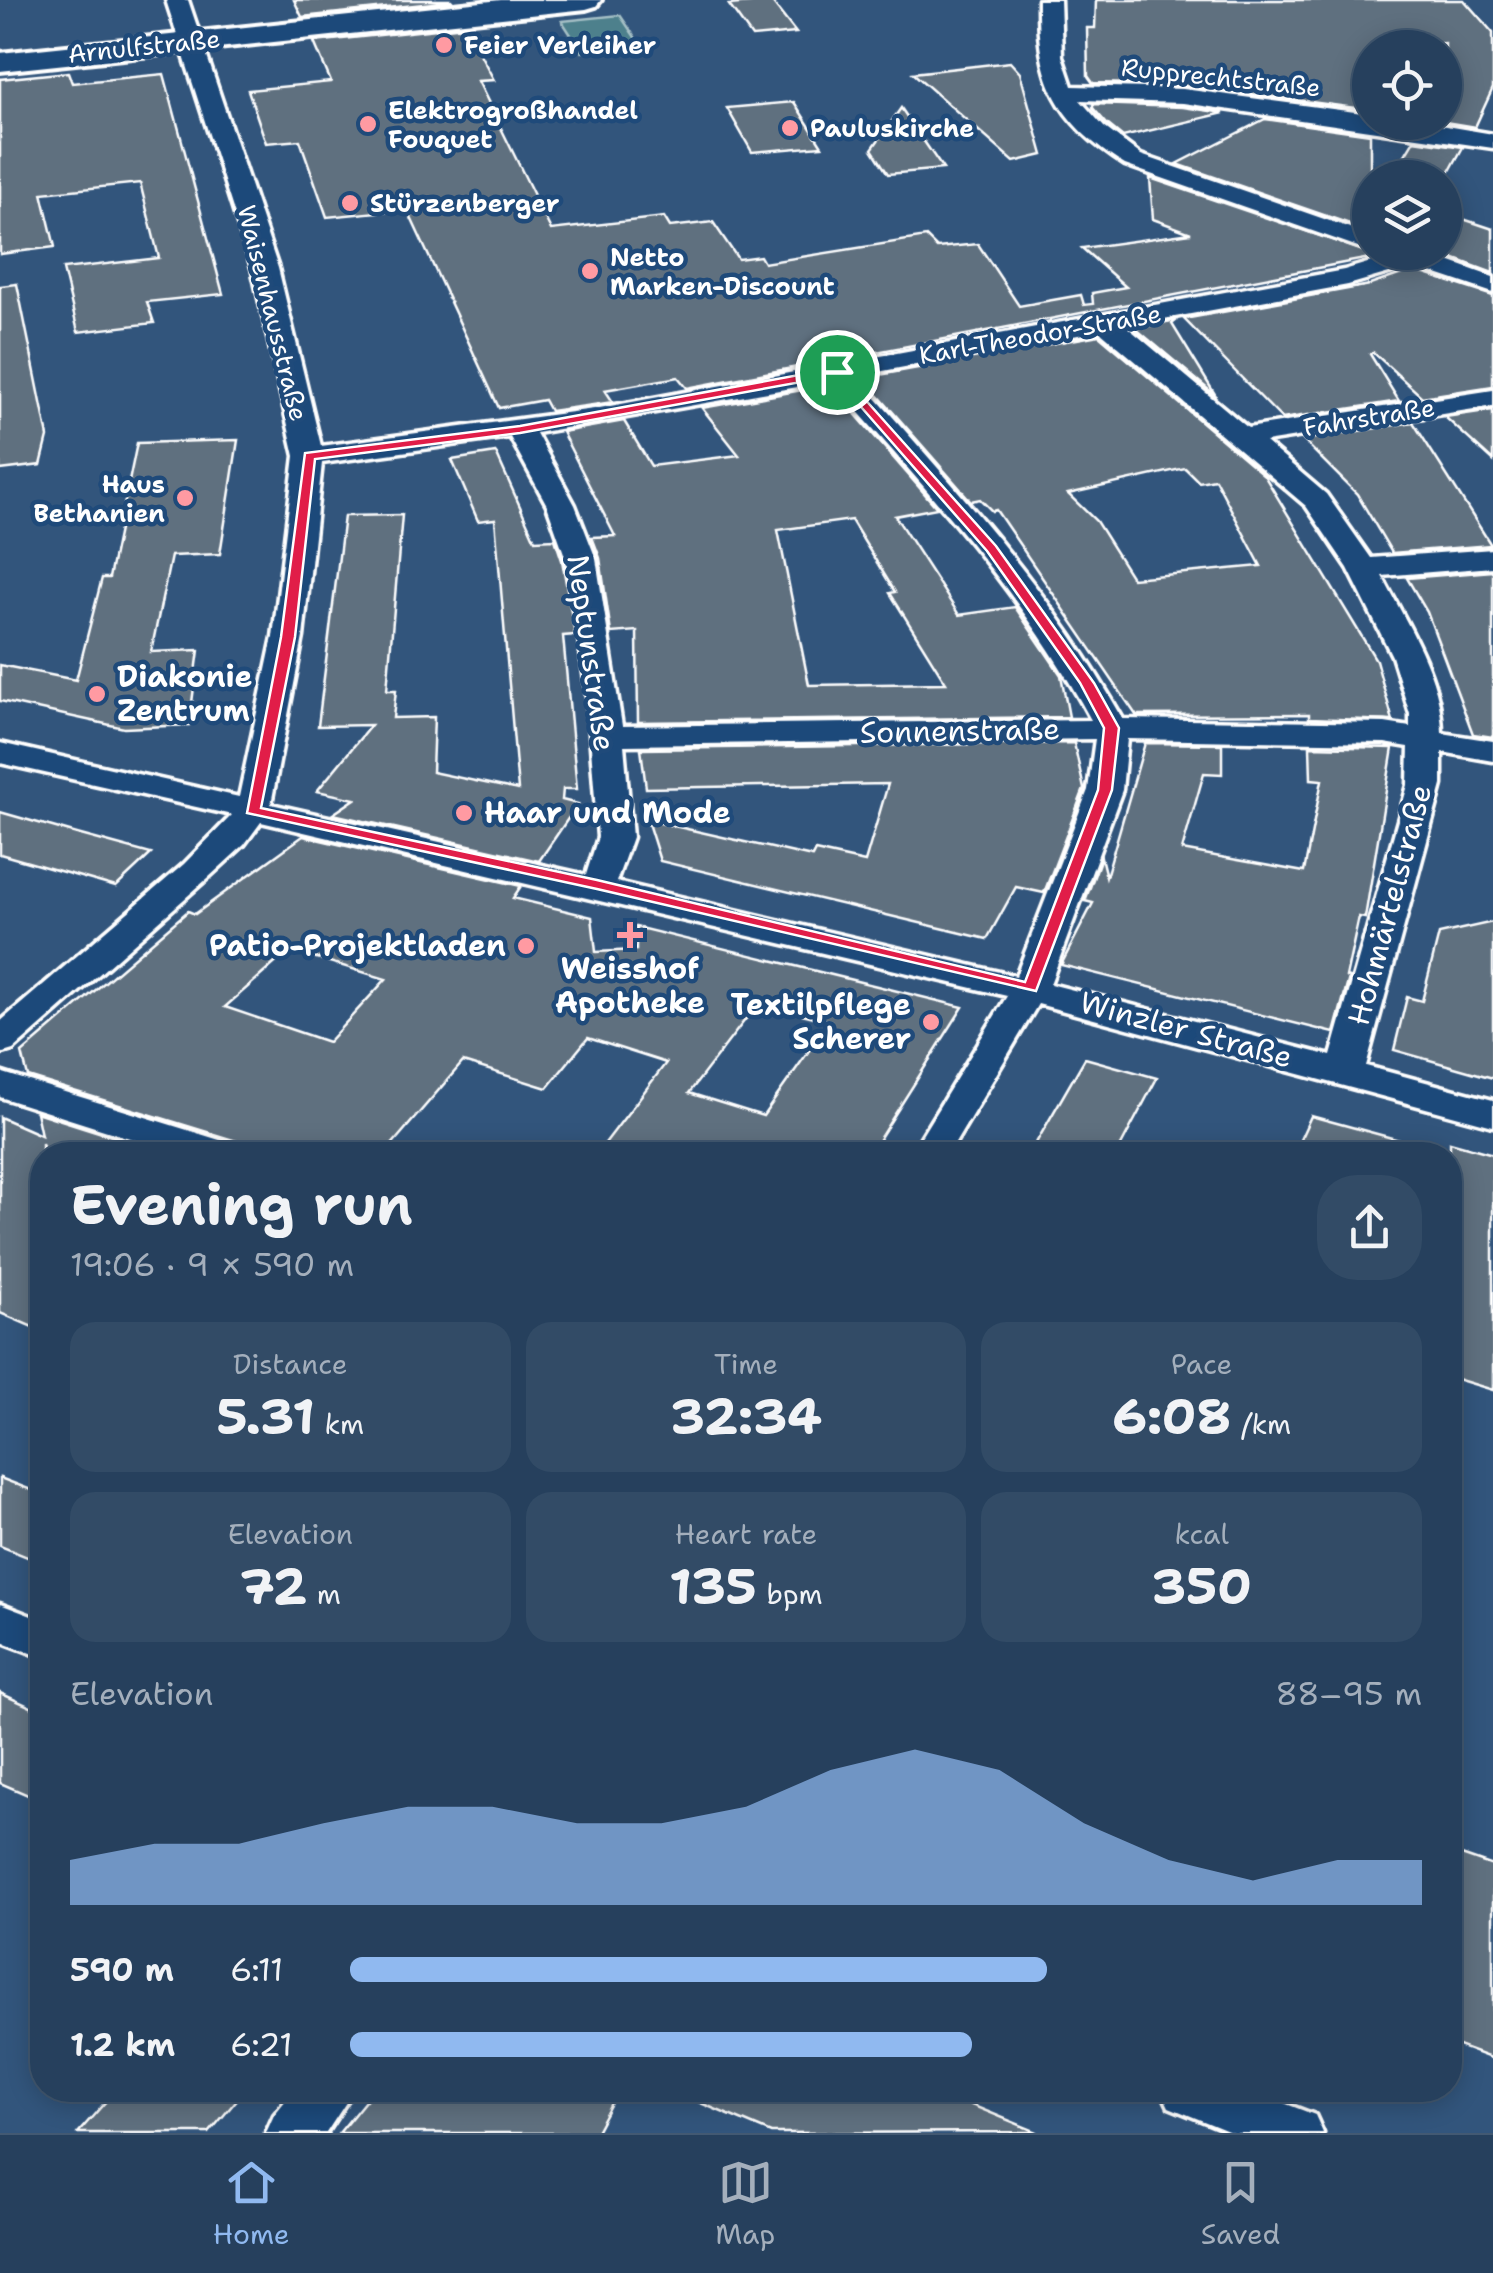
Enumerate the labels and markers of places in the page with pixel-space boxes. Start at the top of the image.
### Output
place label: Feier Verleiher [464,28,656,62]
marker: Feier Verleiher [433,34,455,56]
place label: Elektrogroßhandel Fouquet [388,93,638,156]
place label: Pauluskirche [810,111,974,145]
marker: Elektrogroßhandel Fouquet [357,113,379,135]
marker: Pauluskirche [779,117,801,139]
place label: Stürzenberger [370,186,559,220]
marker: Stürzenberger [339,192,361,214]
place label: Netto Marken-Discount [610,240,835,303]
marker: Netto Marken-Discount [579,260,601,282]
pin [795,330,880,415]
place label: Haus Bethanien [33,467,165,530]
marker: Haus Bethanien [174,487,196,509]
place label: Diakonie Zentrum [117,656,253,731]
marker: Diakonie Zentrum [86,683,108,705]
place label: Haar und Mode [484,792,731,833]
marker: Haar und Mode [453,802,475,824]
marker: Weisshof Apotheke [619,924,641,946]
place label: Patio-Projektladen [209,925,506,966]
marker: Patio-Projektladen [515,935,537,957]
place label: Weisshof Apotheke [555,948,705,1023]
place label: Textilpflege Scherer [731,984,911,1059]
marker: Textilpflege Scherer [920,1011,942,1033]

